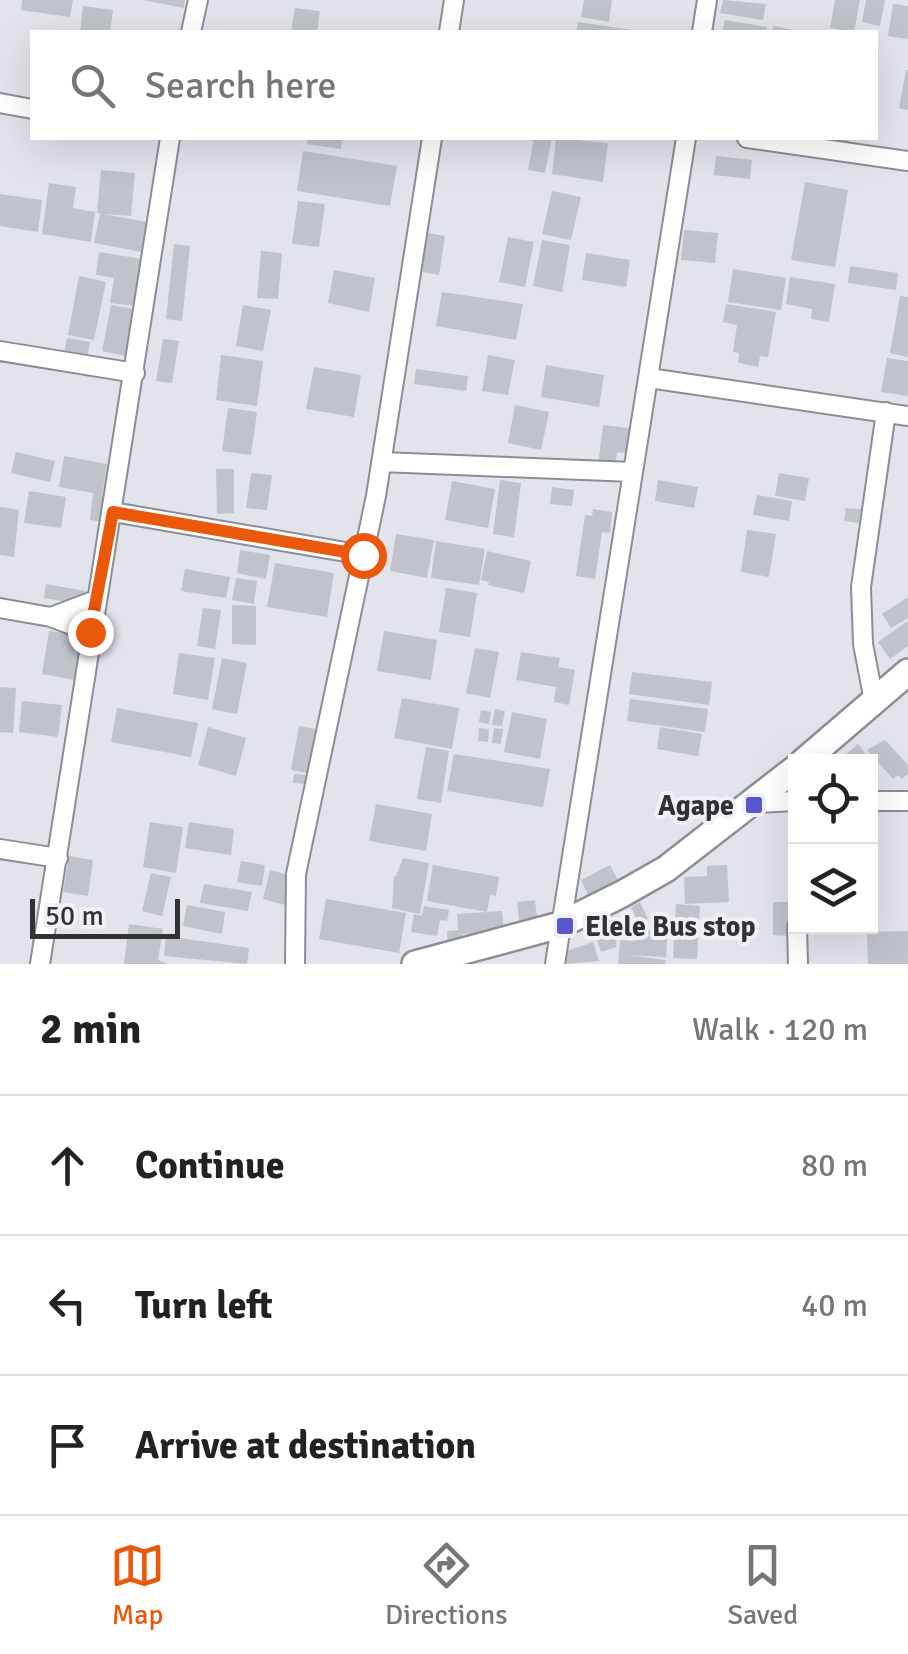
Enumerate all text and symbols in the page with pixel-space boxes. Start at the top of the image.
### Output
search box [30,30,878,140]
icon: search [65,58,120,113]
text: Search here [145,62,337,109]
route start [341,533,387,579]
route end [68,610,114,656]
map controls [788,754,878,934]
button: locate [788,754,878,844]
place label: Agape [658,789,734,823]
marker: Agape [743,794,765,816]
button: layers [788,844,878,934]
scale bar [30,894,180,938]
text: 50 m [45,899,104,933]
place label: Elele Bus stop [585,910,755,944]
marker: Elele Bus stop [554,915,576,937]
text: 2 min [40,1004,141,1055]
text: Walk · 120 m [692,1010,868,1049]
icon: ahead [40,1138,95,1193]
text: Continue [135,1142,285,1189]
text: 80 m [801,1146,868,1185]
icon: left [40,1278,95,1333]
text: Turn left [135,1282,273,1329]
text: 40 m [801,1286,868,1325]
icon: arrive [40,1418,95,1473]
text: Arrive at destination [135,1422,476,1469]
tab: Map [110,1538,165,1632]
tab: Directions [385,1538,507,1632]
tab: Saved [727,1538,798,1632]

